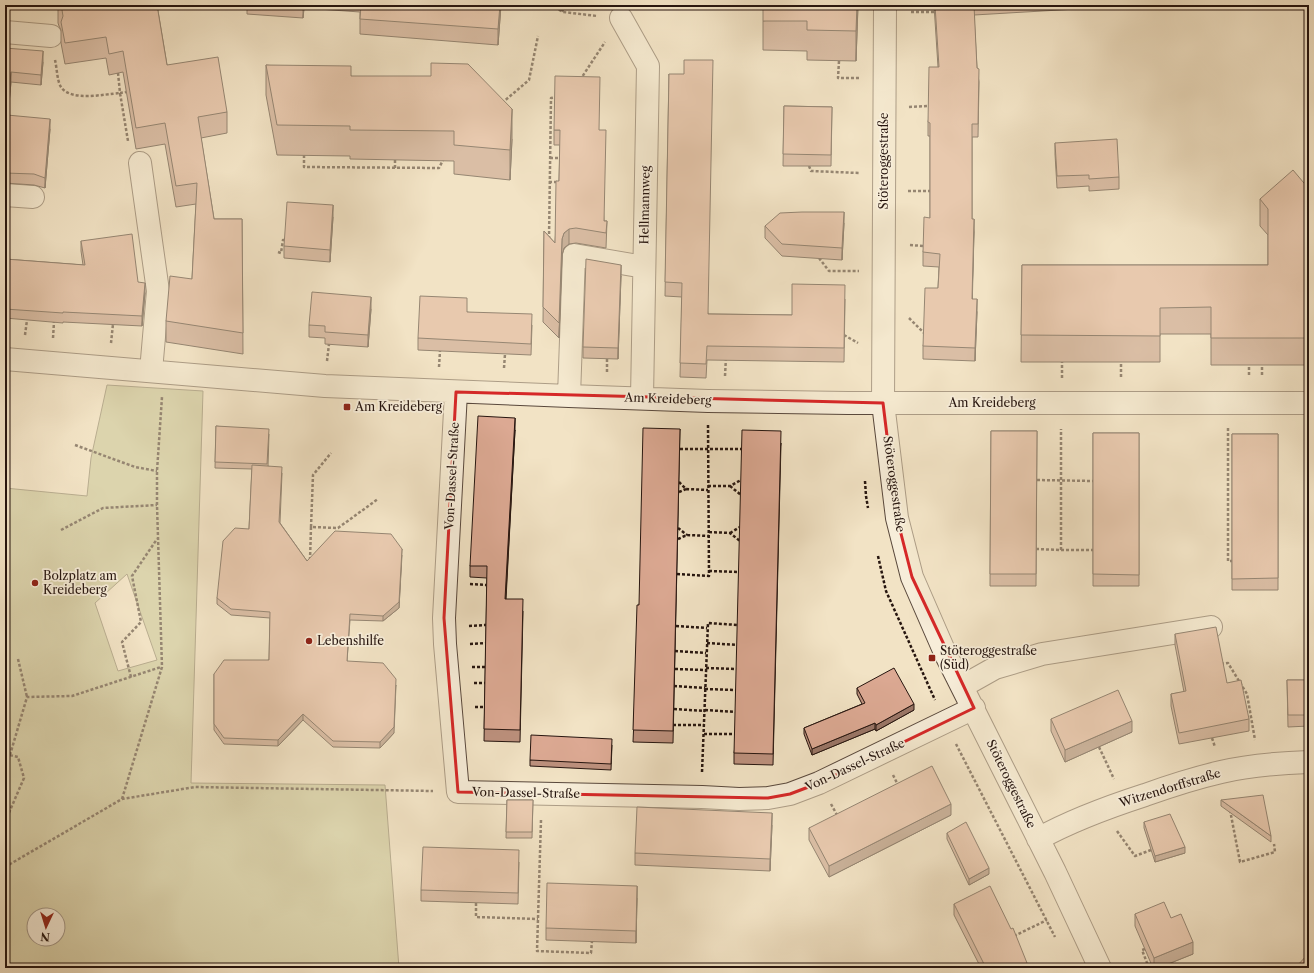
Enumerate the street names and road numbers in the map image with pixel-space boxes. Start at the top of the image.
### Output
street label: Stöteroggestraße [876,112,891,210]
street label: Hellmannweg [636,165,653,244]
street label: Am Kreideberg [623,389,713,408]
street label: Am Kreideberg [947,395,1036,410]
street label: Von-Dassel-Straße [441,421,462,531]
street label: Stöteroggestraße [880,435,909,533]
street label: Von-Dassel-Straße [802,735,907,795]
street label: Stöteroggestraße [983,737,1040,831]
street label: Witzendorffstraße [1116,765,1223,810]
street label: Von-Dassel-Straße [471,784,580,801]

